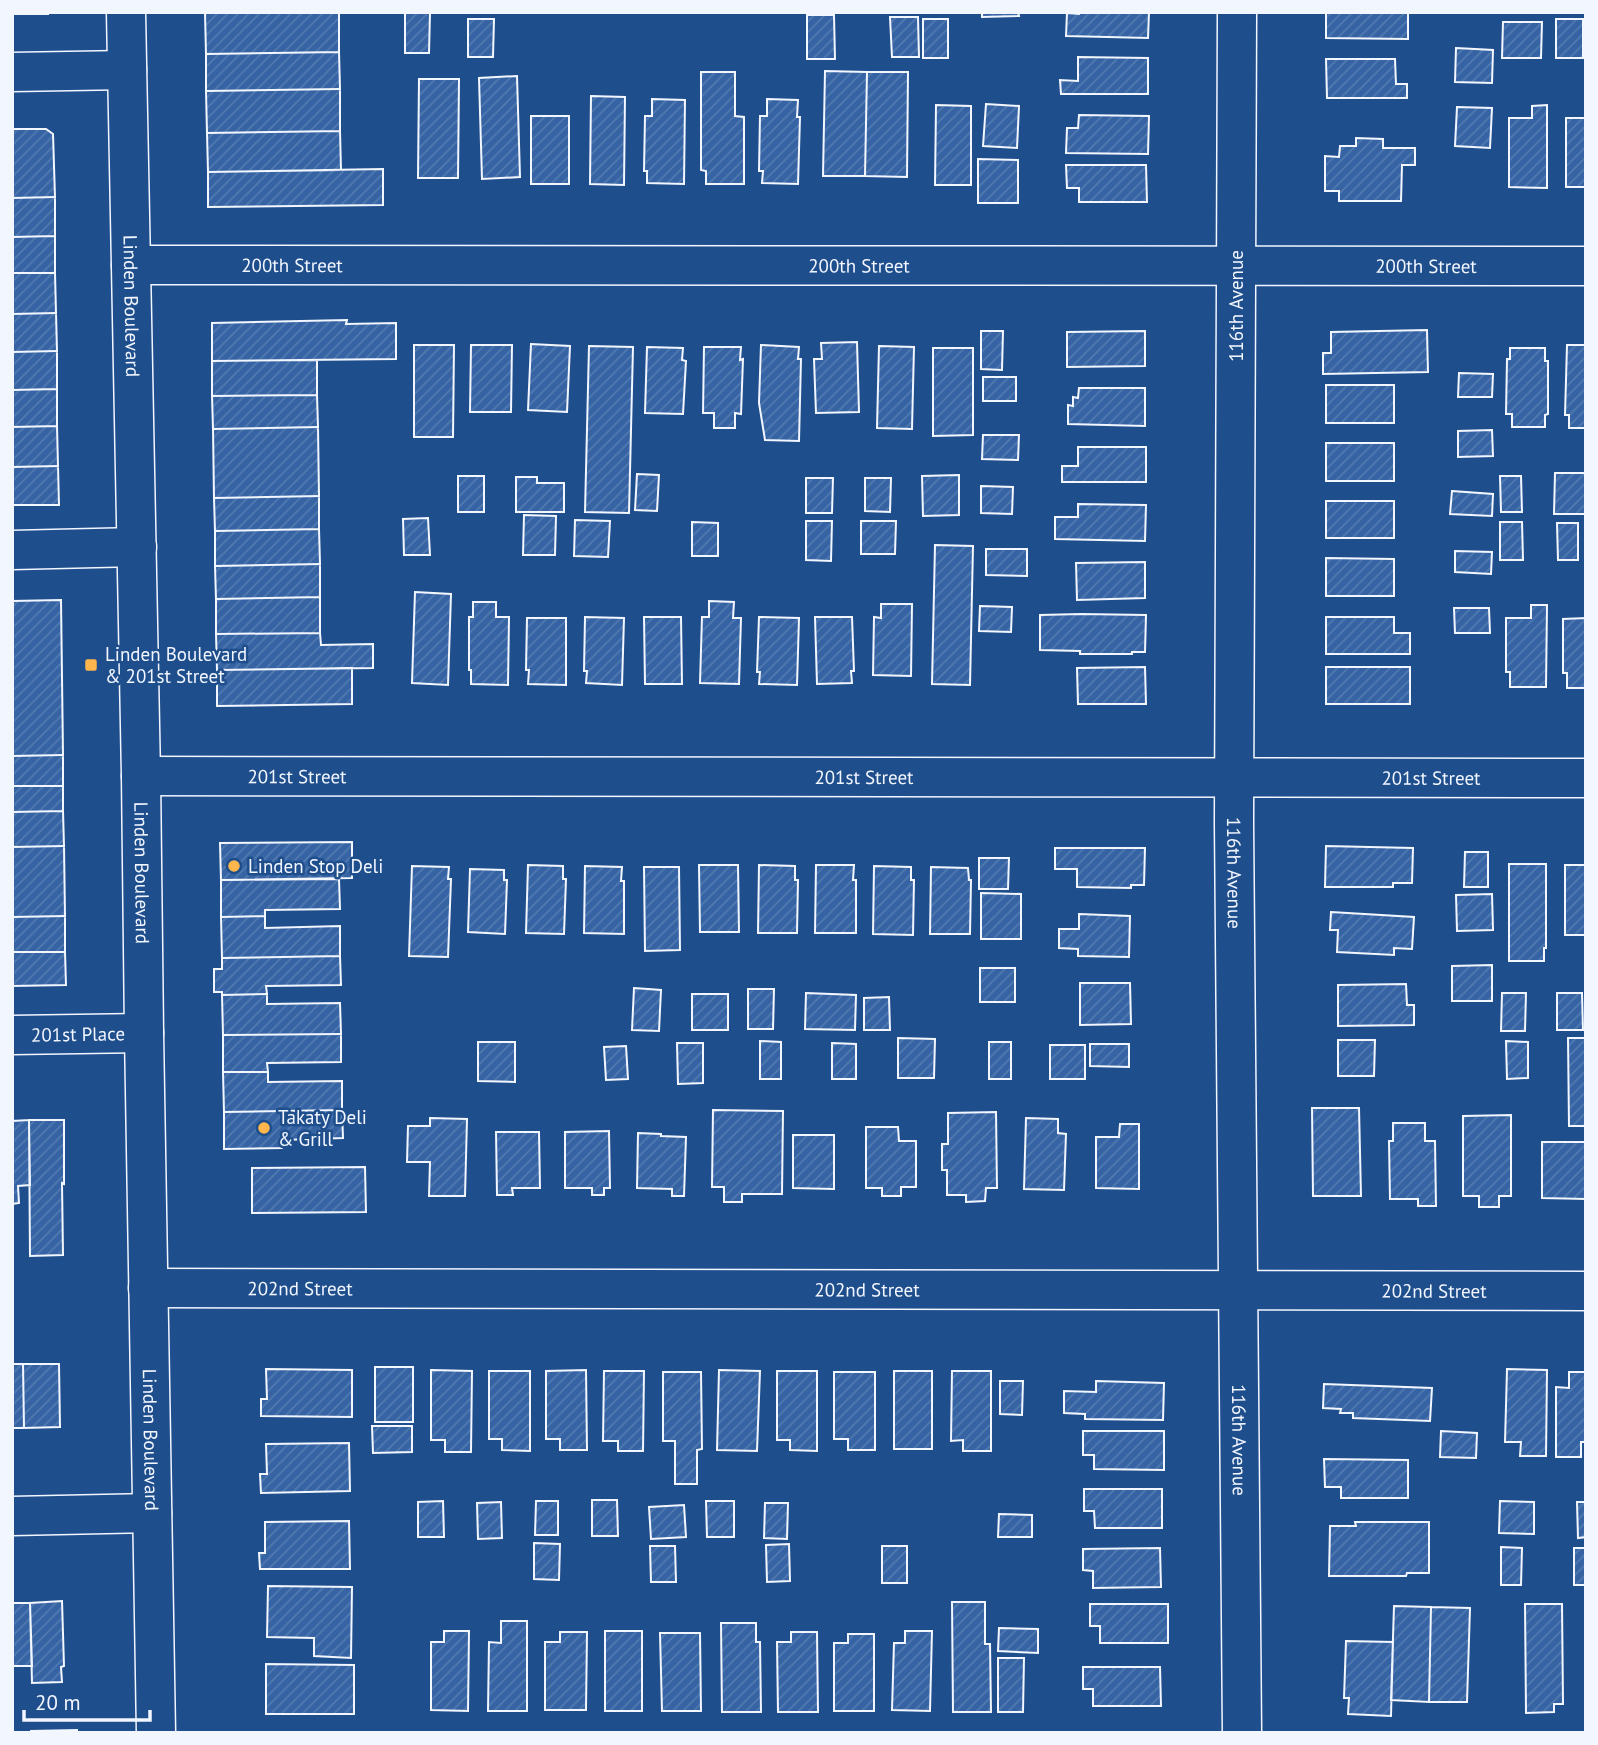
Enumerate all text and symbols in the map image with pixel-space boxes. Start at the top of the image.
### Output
street label: Linden Boulevard [118,235,145,377]
street label: 116th Avenue [1224,250,1248,362]
street label: 200th Street [241,253,343,277]
street label: 200th Street [808,253,910,278]
street label: 200th Street [1375,254,1477,278]
place label: Linden Boulevard & 201st Street [105,642,247,688]
marker: Linden Boulevard & 201st Street [83,657,99,673]
street label: 201st Street [247,764,347,788]
street label: 201st Street [814,765,914,789]
street label: 201st Street [1381,766,1481,790]
street label: Linden Boulevard [129,802,155,944]
street label: 116th Avenue [1222,817,1247,929]
place label: Linden Stop Deli [248,854,383,878]
marker: Linden Stop Deli [226,858,242,874]
street label: 201st Place [31,1021,125,1047]
place label: Takaty Deli & Grill [278,1105,367,1151]
marker: Takaty Deli & Grill [256,1120,272,1136]
street label: 202nd Street [247,1276,353,1300]
street label: 202nd Street [814,1277,920,1302]
street label: 202nd Street [1381,1279,1487,1303]
street label: Linden Boulevard [138,1368,164,1511]
street label: 116th Avenue [1227,1384,1252,1496]
scale bar [24,1678,150,1722]
text: 20 m [35,1689,81,1716]

